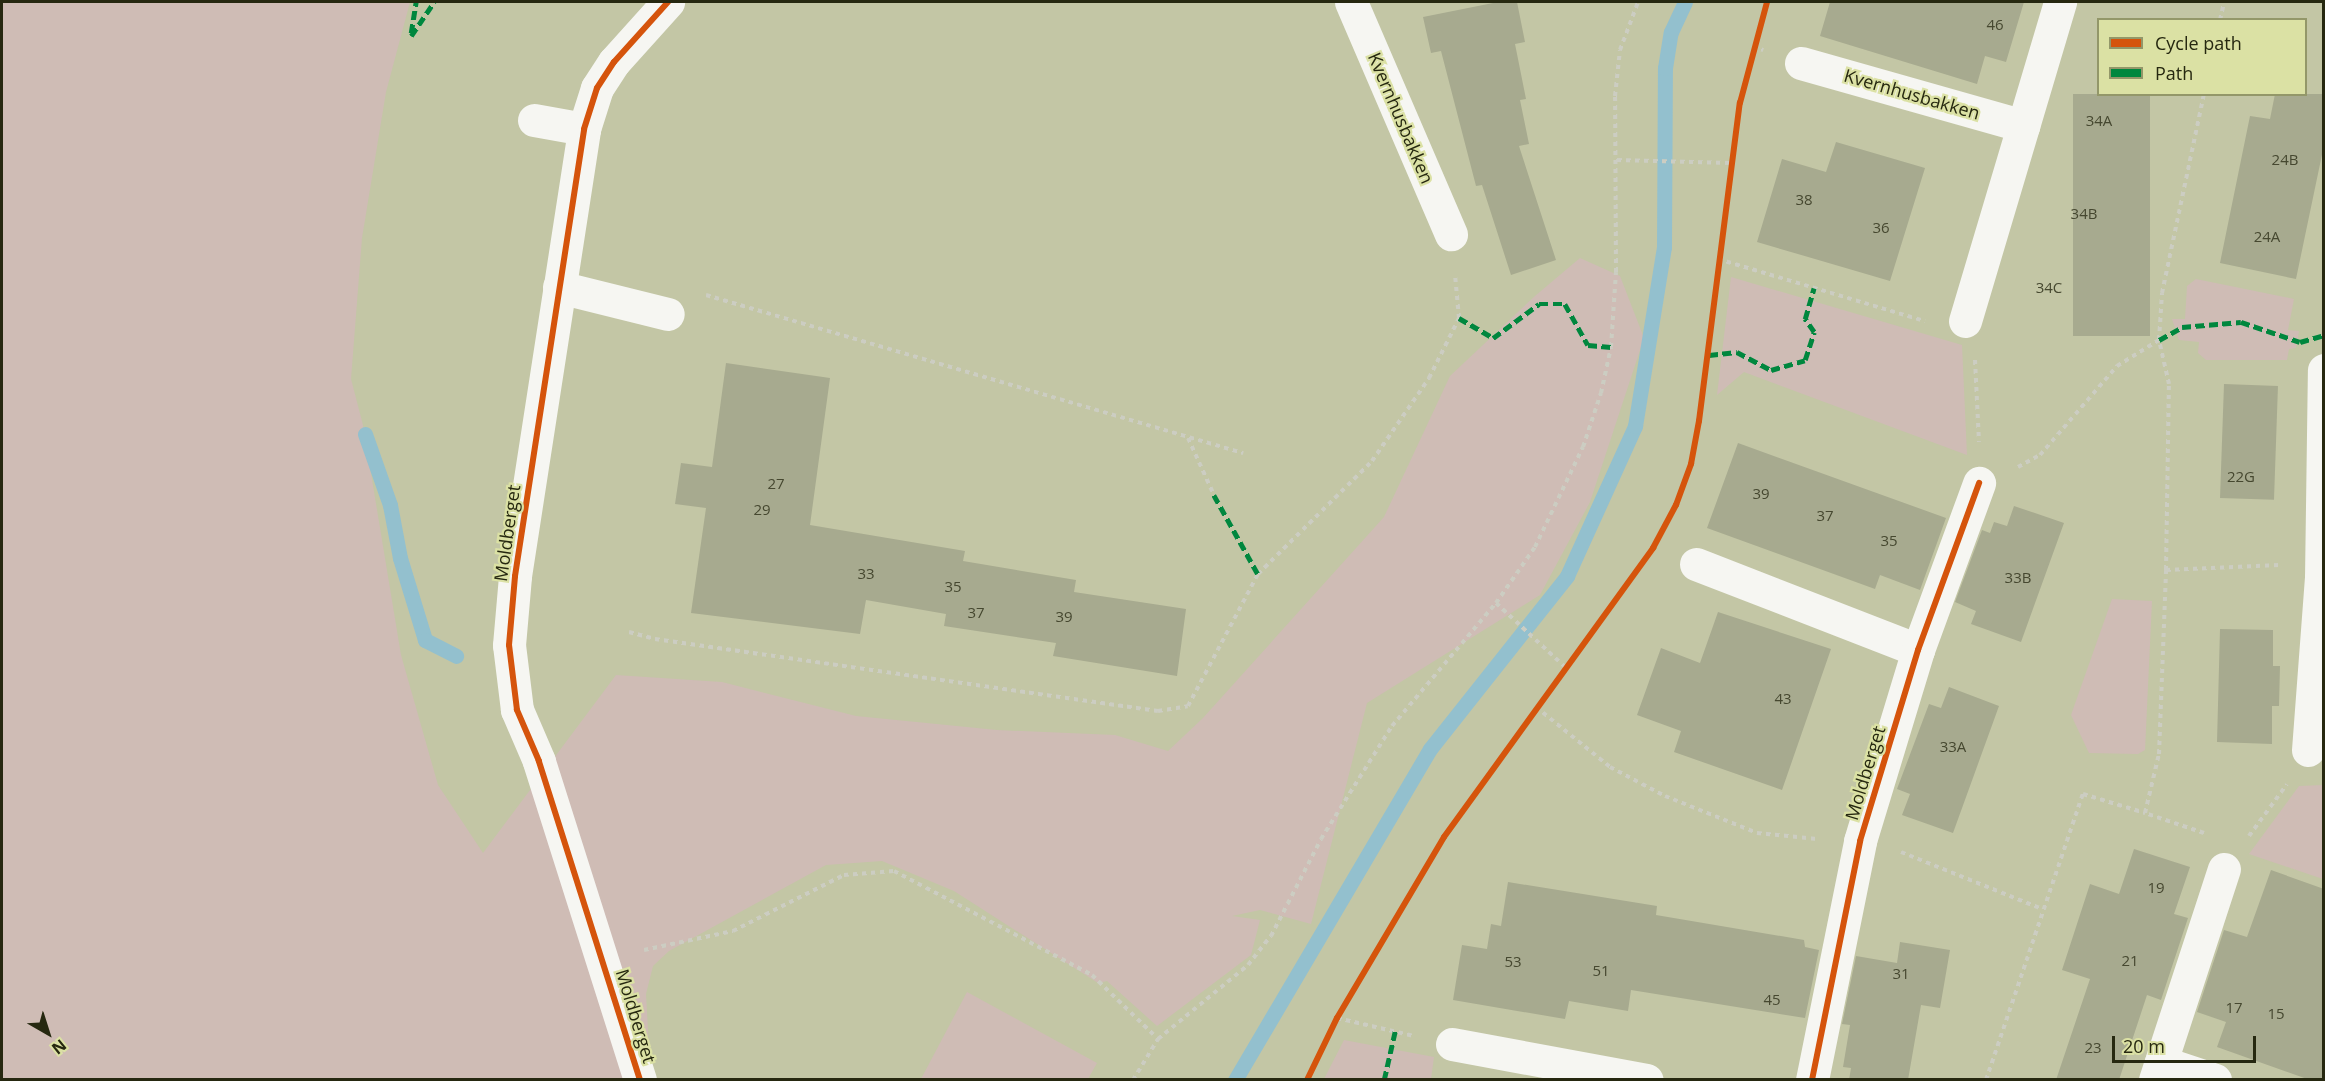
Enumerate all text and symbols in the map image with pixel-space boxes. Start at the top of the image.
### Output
house number: 46 [1986,16,2004,34]
legend [2097,18,2307,96]
text: Cycle path [2155,31,2242,55]
street label: Kvernhusbakken [1364,49,1438,187]
text: Path [2155,61,2193,85]
street label: Kvernhusbakken [1842,64,1982,124]
house number: 34A [2086,112,2112,130]
house number: 24B [2272,151,2298,169]
house number: 38 [1795,191,1813,209]
house number: 34B [2071,205,2097,223]
house number: 36 [1872,219,1890,237]
house number: 24A [2254,228,2280,246]
house number: 34C [2036,279,2062,297]
house number: 22G [2227,468,2255,486]
house number: 27 [767,475,785,493]
street label: Moldberget [490,483,524,583]
house number: 39 [1752,485,1770,503]
house number: 29 [753,501,771,519]
house number: 37 [1816,507,1834,525]
house number: 35 [1880,532,1898,550]
house number: 33 [857,565,875,583]
house number: 33B [2005,569,2031,587]
house number: 35 [944,578,962,596]
house number: 37 [967,604,985,622]
house number: 39 [1055,608,1073,626]
house number: 43 [1774,690,1792,708]
street label: Moldberget [1840,723,1890,823]
house number: 33A [1940,738,1966,756]
house number: 19 [2147,879,2165,897]
house number: 21 [2121,952,2139,970]
house number: 53 [1504,953,1522,971]
house number: 51 [1592,962,1610,980]
house number: 31 [1892,965,1910,983]
street label: Moldberget [611,966,661,1066]
house number: 45 [1763,991,1781,1009]
house number: 17 [2225,999,2243,1017]
north arrow [18,1003,78,1063]
house number: 15 [2267,1005,2285,1023]
scale bar [2115,1024,2259,1062]
text: N [47,1034,71,1060]
text: 20 m [2123,1034,2165,1058]
house number: 23 [2084,1039,2102,1057]

